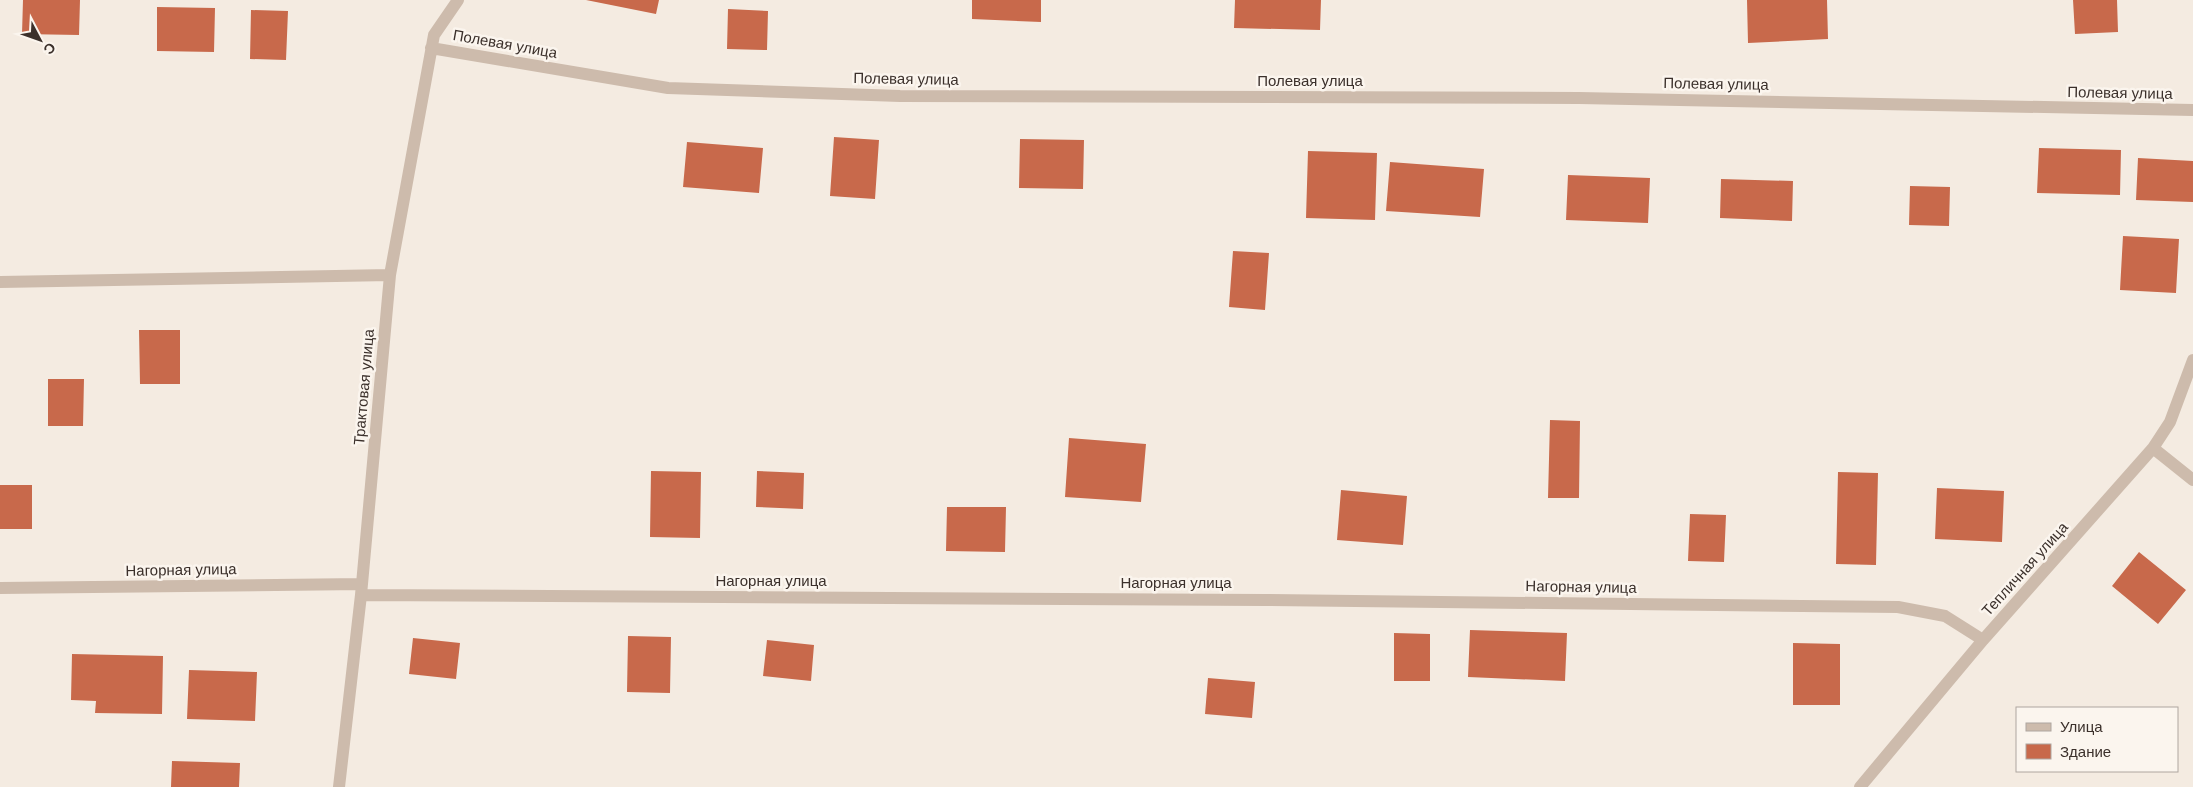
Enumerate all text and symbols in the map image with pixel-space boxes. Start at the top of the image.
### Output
north arrow [15,15,65,65]
street label: Полевая улица [452,26,559,61]
text: С [40,39,59,58]
street label: Полевая улица [853,69,960,88]
street label: Полевая улица [1257,72,1363,89]
street label: Полевая улица [1663,74,1770,93]
street label: Полевая улица [2067,83,2174,102]
street label: Трактовая улица [350,328,377,446]
street label: Тепличная улица [1978,518,2071,619]
street label: Нагорная улица [125,560,237,579]
street label: Нагорная улица [715,572,827,589]
street label: Нагорная улица [1120,574,1232,591]
street label: Нагорная улица [1525,577,1637,596]
legend [2016,707,2178,772]
text: Улица [2060,718,2103,735]
text: Здание [2060,743,2111,760]

